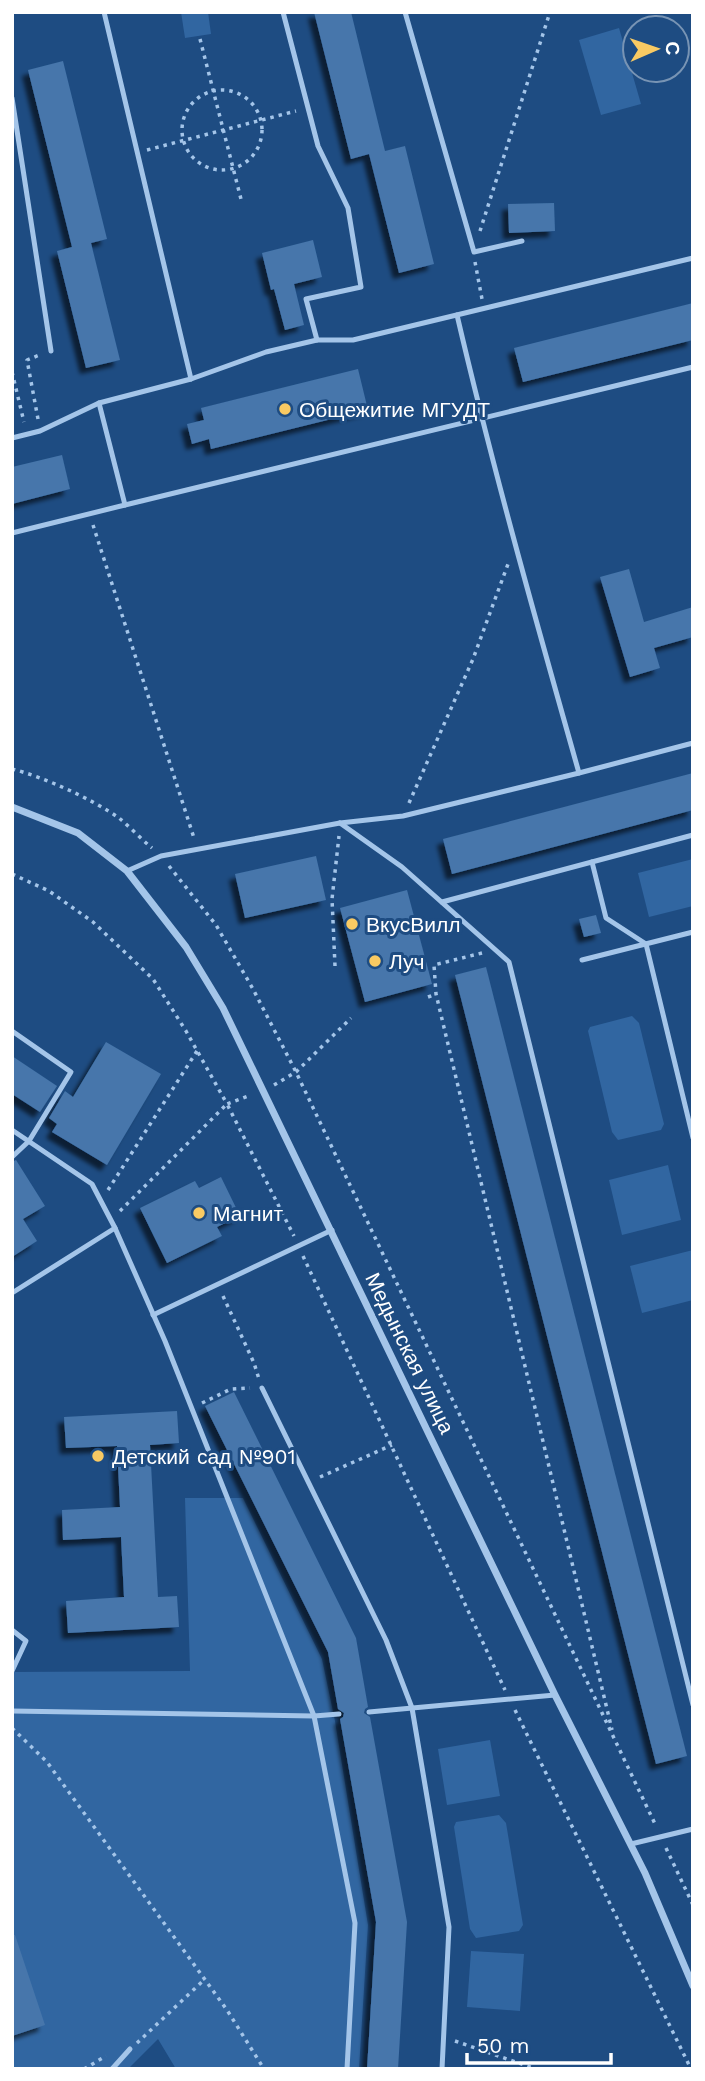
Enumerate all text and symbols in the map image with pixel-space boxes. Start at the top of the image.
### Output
north arrow [621,14,691,84]
text: С [661,41,684,56]
place label: Общежитие МГУДТ [299,397,490,422]
marker: Общежитие МГУДТ [277,401,293,417]
place label: ВкусВилл [366,912,460,937]
marker: ВкусВилл [344,916,360,932]
place label: Луч [389,949,424,974]
marker: Луч [367,953,383,969]
place label: Магнит [213,1201,283,1226]
marker: Магнит [191,1205,207,1221]
street label: Медынская улица [360,1268,460,1438]
place label: Детский сад №901 [112,1444,296,1469]
marker: Детский сад №901 [90,1448,106,1464]
scale bar [467,2022,610,2066]
text: 50 m [477,2033,529,2058]

